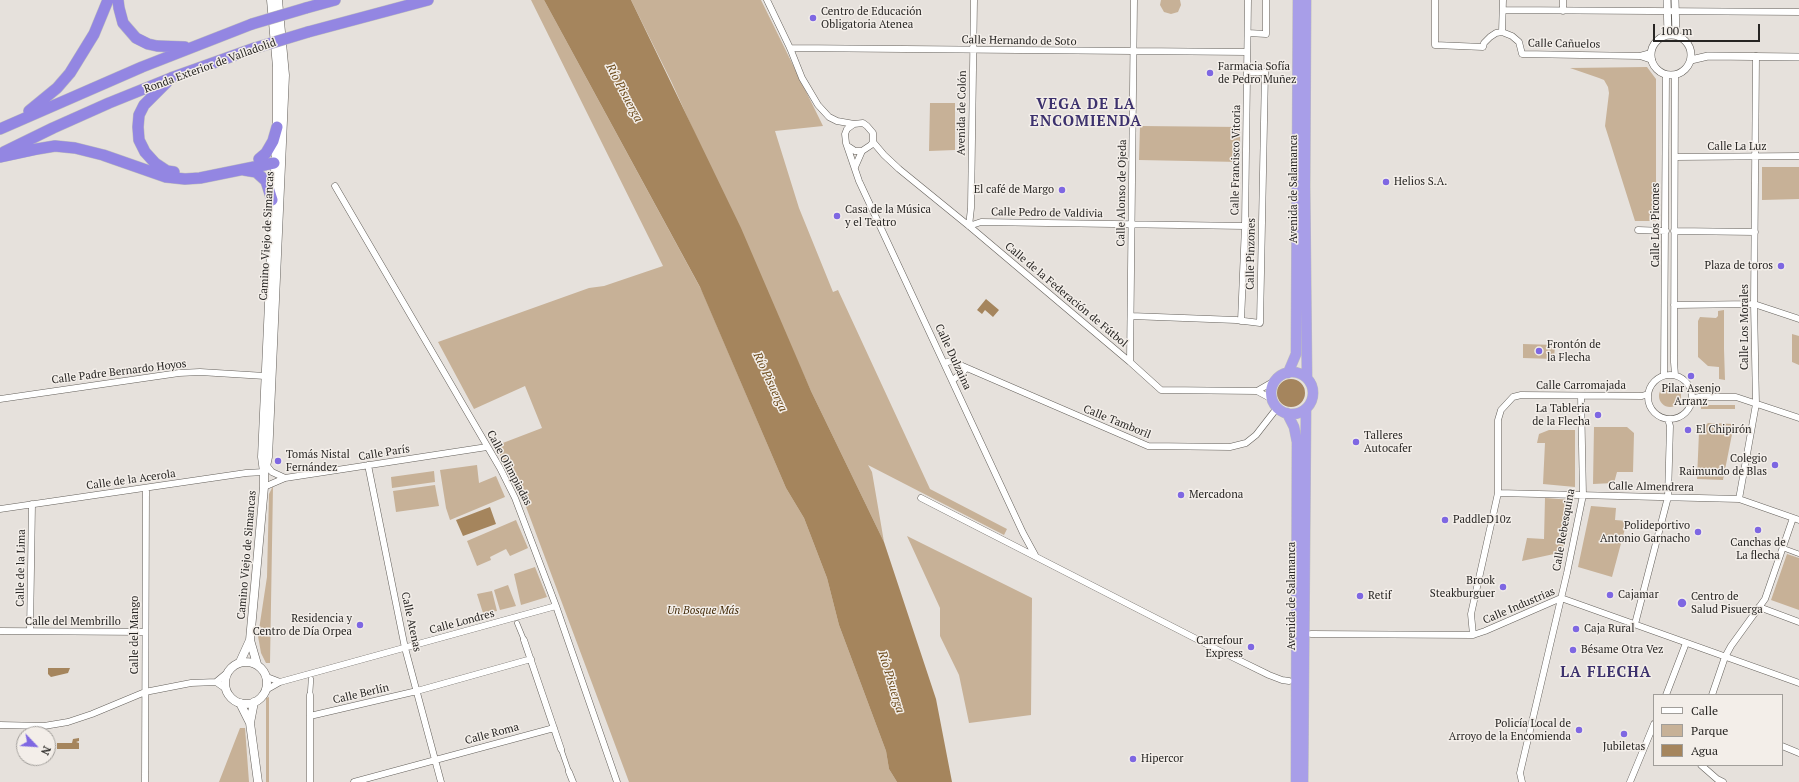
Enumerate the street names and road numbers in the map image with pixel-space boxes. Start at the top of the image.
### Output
street label: Calle Hernando de Soto [961,33,1077,49]
street label: Ronda Exterior de Valladolid [142,36,278,96]
street label: Calle Cañuelos [1528,37,1600,51]
street label: Avenida de Colón [955,70,969,156]
street label: Calle Francisco Vitoria [1228,105,1244,215]
street label: Avenida de Salamanca [1287,135,1301,243]
street label: Calle Alonso de Ojeda [1114,139,1130,247]
street label: Calle La Luz [1707,140,1767,154]
street label: Camino Viejo de Simancas [257,171,277,301]
street label: Calle Los Picones [1649,183,1663,267]
street label: Calle Pedro de Valdivia [991,205,1103,221]
street label: Calle Pinzones [1244,218,1258,290]
street label: Calle de la Federación de Fútbol [1002,240,1130,350]
street label: Calle Los Morales [1738,284,1752,370]
street label: Calle Dulzaina [932,322,974,392]
street label: Calle Padre Bernardo Hoyos [51,357,187,387]
street label: Calle Carromajada [1536,379,1626,393]
street label: Calle Tamboril [1081,402,1153,442]
street label: Calle Olimpiadas [484,428,534,508]
street label: Calle París [357,442,411,464]
street label: Calle de la Acerola [85,467,177,493]
street label: Calle Almendrera [1608,480,1694,494]
street label: Calle Rebesquina [1550,488,1578,572]
street label: Camino Viejo de Simancas [235,490,259,620]
street label: Calle de la Lima [14,529,28,607]
street label: Avenida de Salamanca [1285,542,1299,650]
street label: Calle Industrias [1481,585,1557,627]
street label: Calle Atenas [398,591,424,653]
street label: Calle del Mango [128,596,142,674]
street label: Calle Londres [428,607,496,637]
street label: Calle del Membrillo [25,615,121,629]
street label: Calle Berlín [332,681,390,707]
street label: Calle Roma [464,720,520,748]

